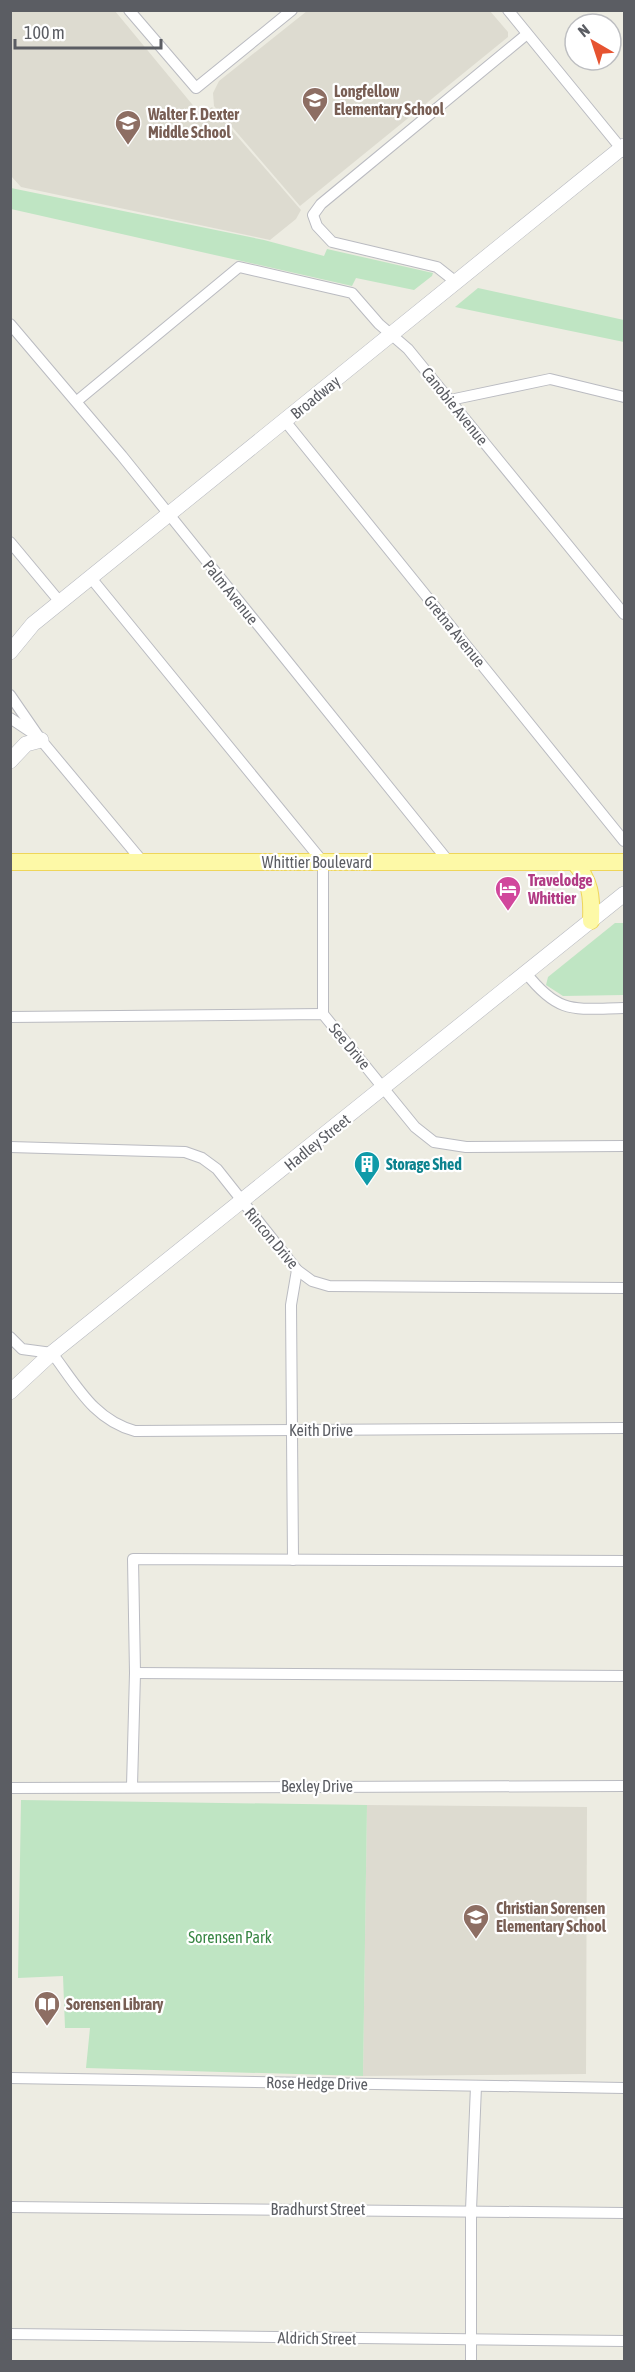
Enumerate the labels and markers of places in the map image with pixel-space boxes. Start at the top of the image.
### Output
place label: Longfellow Elementary School [334,82,445,118]
school or university icon: Longfellow Elementary School [300,85,330,123]
place label: Walter F. Dexter Middle School [147,105,239,141]
school or university icon: Walter F. Dexter Middle School [113,108,143,146]
place label: Travelodge Whittier [527,871,593,907]
hotel icon: Travelodge Whittier [493,874,523,912]
building icon: Storage Shed [352,1149,382,1187]
place label: Storage Shed [386,1155,462,1173]
place label: Christian Sorensen Elementary School [496,1899,607,1935]
school or university icon: Christian Sorensen Elementary School [461,1902,491,1940]
library icon: Sorensen Library [32,1989,62,2027]
place label: Sorensen Library [66,1995,164,2013]

